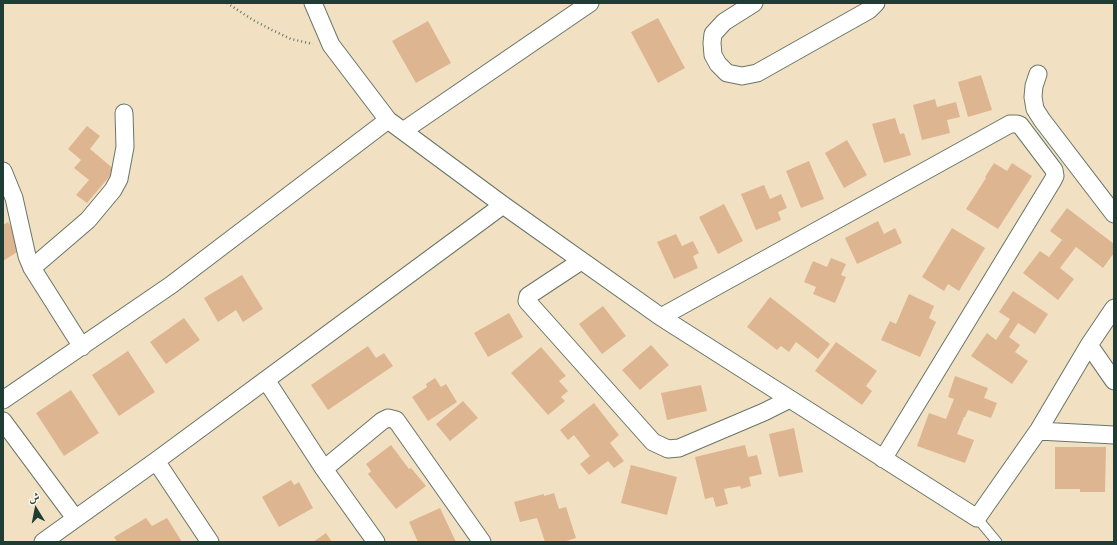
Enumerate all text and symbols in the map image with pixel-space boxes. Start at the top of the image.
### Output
text: ش [27,488,41,506]
north arrow [16,489,56,529]

